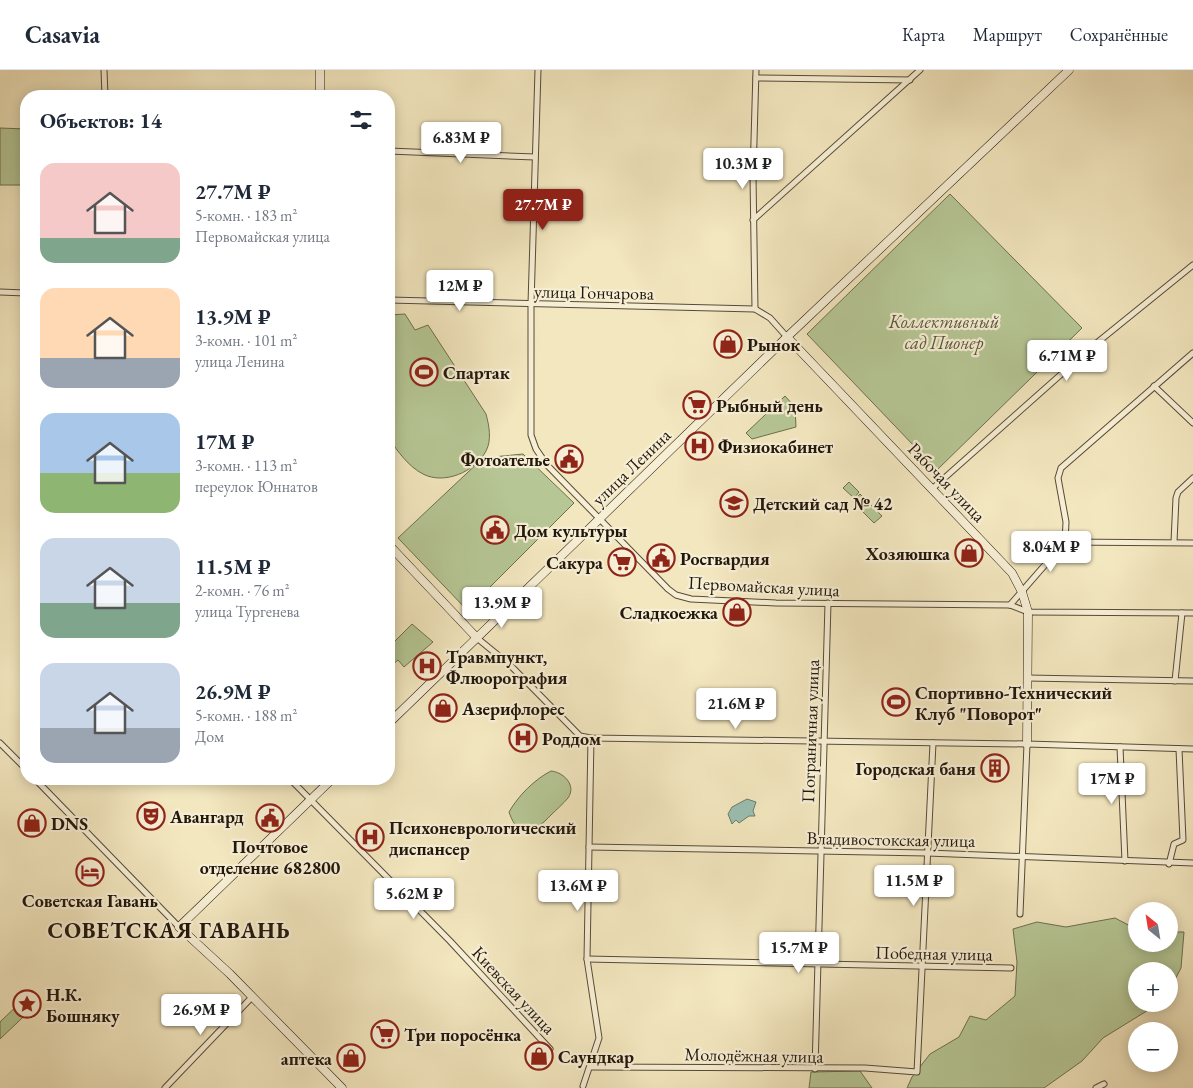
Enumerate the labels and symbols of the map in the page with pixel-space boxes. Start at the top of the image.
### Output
pin: 6.83M ₽ [415,122,507,164]
pin: 10.3M ₽ [697,148,789,190]
pin: 27.7M ₽ [497,189,589,231]
pin: 12M ₽ [425,270,495,312]
street label: улица Гончарова [534,279,655,305]
park label: Коллективный сад Пионер [888,310,999,355]
shop icon: Рынок [713,329,743,359]
place label: Рынок [747,333,800,356]
pin: 6.71M ₽ [1021,340,1113,382]
sports icon: Спартак [409,357,439,387]
place label: Спартак [443,361,510,384]
supermarket icon: Рыбный день [682,390,712,420]
place label: Рыбный день [716,394,823,417]
street label: улица Ленина [587,423,676,510]
hospital icon: Физиокабинет [684,431,714,461]
place label: Физиокабинет [718,435,833,458]
street label: Рабочая улица [903,437,991,527]
public building icon: Фотоателье [554,444,584,474]
place label: Фотоателье [461,448,550,471]
school or university icon: Детский сад № 42 [719,488,749,518]
place label: Детский сад № 42 [753,492,893,515]
public building icon: Дом культуры [480,515,510,545]
place label: Дом культуры [514,519,628,542]
pin: 8.04M ₽ [1005,530,1097,573]
shop icon: Хозяюшка [954,538,984,568]
place label: Хозяюшка [865,542,950,565]
public building icon: Росгвардия [646,543,676,573]
supermarket icon: Сакура [607,547,637,577]
place label: Росгвардия [680,547,770,570]
place label: Сакура [546,551,603,574]
street label: Первомайская улица [688,571,841,601]
pin: 13.9M ₽ [456,586,548,629]
shop icon: Сладкоежка [722,597,752,627]
place label: Сладкоежка [620,601,718,624]
place label: Травмпункт, Флюорография [446,645,568,689]
hospital icon: Травмпункт, Флюорография [412,651,442,681]
street label: Пограничная улица [796,658,824,803]
place label: Спортивно-Технический Клуб "Поворот" [915,681,1113,725]
sports icon: Спортивно-Технический Клуб "Поворот" [881,687,911,717]
pin: 21.6M ₽ [690,688,782,730]
shop icon: Азерифлорес [428,693,458,723]
place label: Азерифлорес [461,697,565,720]
hospital icon: Роддом [508,723,538,753]
place label: Роддом [542,727,601,750]
building icon: Городская баня [980,753,1010,783]
place label: Городская баня [855,757,976,780]
pin: 17M ₽ [1077,762,1147,805]
theatre icon: Авангард [136,801,166,831]
public building icon: Почтовое отделение 682800 [255,803,285,833]
place label: Авангард [169,805,244,828]
shop icon: DNS [17,808,47,838]
place label: DNS [51,812,88,835]
place label: Психоневрологический диспансер [389,816,577,860]
hospital icon: Психоневрологический диспансер [355,822,385,852]
street label: Владивостокская улица [806,826,976,852]
place label: Почтовое отделение 682800 [200,835,341,879]
hotel icon: Советская Гавань [75,857,105,887]
pin: 11.5M ₽ [868,864,960,907]
pin: 13.6M ₽ [532,870,624,912]
pin: 5.62M ₽ [368,878,460,920]
place label: Советская Гавань [22,889,158,912]
north arrow [1128,902,1178,952]
district label: СОВЕТСКАЯ ГАВАНЬ [48,916,290,945]
pin: 15.7M ₽ [753,932,845,974]
street label: Победная улица [875,940,994,966]
street label: Киевская улица [467,941,561,1040]
place label: Н.К. Бошняку [46,983,120,1027]
place icon: Н.К. Бошняку [12,989,42,1019]
pin: 26.9M ₽ [155,994,247,1036]
supermarket icon: Три поросёнка [370,1019,400,1049]
place label: Три поросёнка [404,1023,521,1046]
shop icon: Саундкар [524,1041,554,1071]
street label: Молодёжная улица [684,1042,825,1068]
shop icon: аптека [336,1043,366,1073]
place label: Саундкар [558,1045,634,1068]
place label: аптека [281,1047,332,1070]

